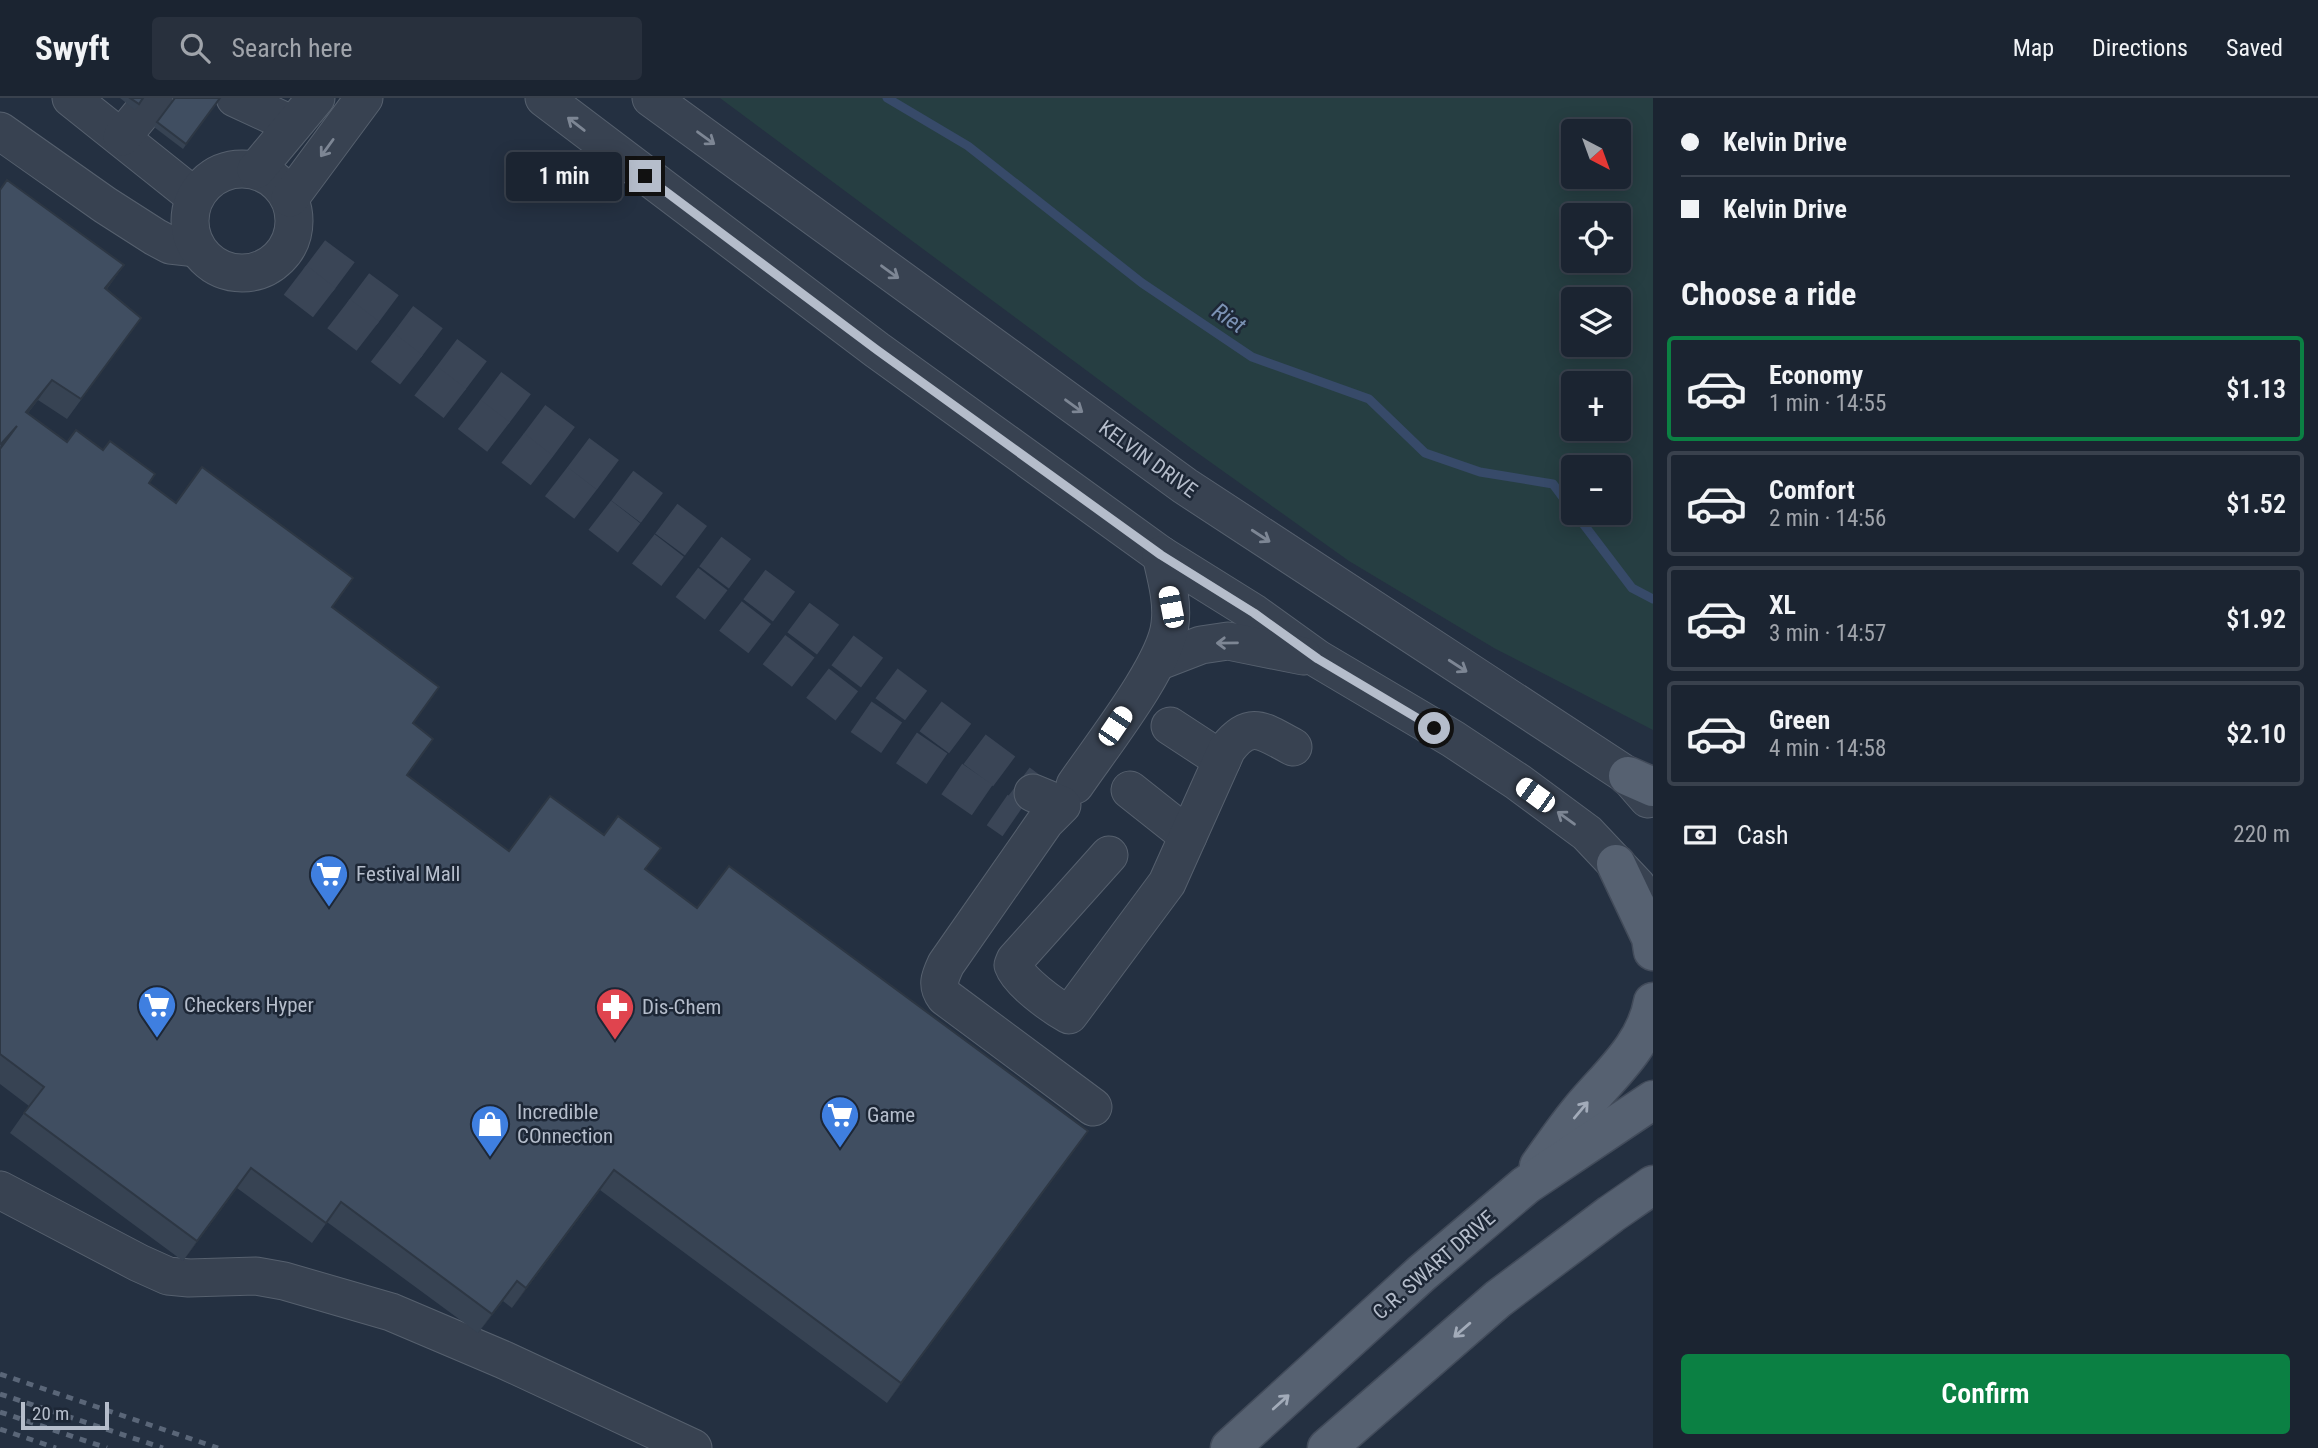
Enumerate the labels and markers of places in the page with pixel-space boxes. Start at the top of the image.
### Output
supermarket icon: Festival Mall [308,853,350,908]
place label: Festival Mall [356,862,460,886]
supermarket icon: Checkers Hyper [136,984,178,1039]
pharmacy icon: Dis-Chem [594,986,636,1041]
place label: Checkers Hyper [184,993,314,1017]
place label: Dis-Chem [642,995,721,1019]
supermarket icon: Game [819,1094,861,1149]
place label: Incredible COnnection [517,1100,613,1148]
shop icon: Incredible COnnection [469,1103,511,1158]
place label: Game [867,1103,915,1127]

